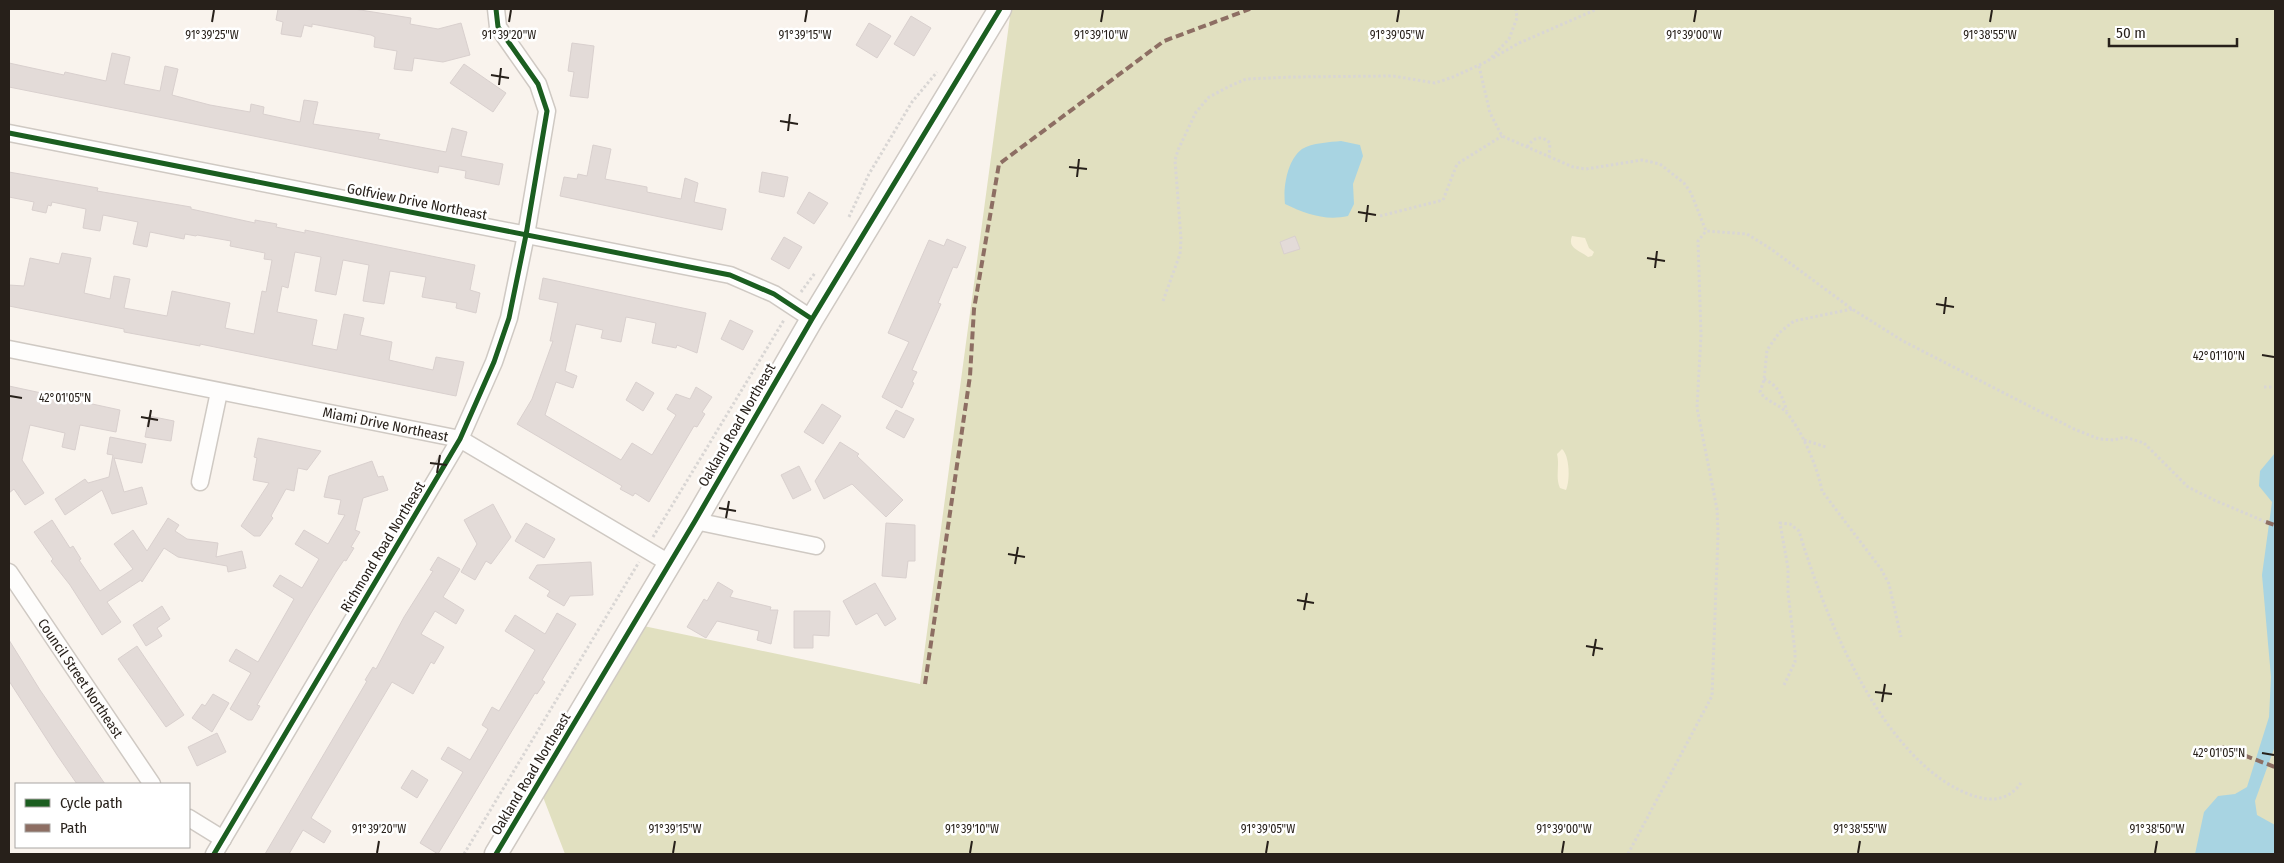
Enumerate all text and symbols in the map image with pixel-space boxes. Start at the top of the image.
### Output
scale bar [2109,15,2236,47]
text: 50 m [2116,24,2146,42]
text: 91°39'25"W [185,28,239,42]
text: 91°39'20"W [482,28,536,42]
text: 91°39'15"W [779,28,831,42]
text: 91°39'10"W [1074,28,1128,42]
text: 91°39'05"W [1370,28,1424,42]
text: 91°39'00"W [1666,28,1722,42]
text: 91°38'55"W [1963,28,2017,42]
street label: Golfview Drive Northeast [346,180,489,224]
text: 42°01'10"N [2193,349,2245,363]
street label: Oakland Road Northeast [695,360,780,490]
text: 42°01'05"N [39,391,91,405]
street label: Miami Drive Northeast [321,403,450,445]
street label: Richmond Road Northeast [337,478,429,616]
street label: Council Street Northeast [34,615,127,741]
street label: Oakland Road Northeast [488,709,575,838]
text: 42°01'05"N [2193,746,2245,760]
legend [15,783,190,848]
text: Cycle path [60,794,123,812]
text: Path [60,819,87,837]
text: 91°39'20"W [352,822,406,836]
text: 91°39'15"W [649,822,701,836]
text: 91°39'10"W [945,822,999,836]
text: 91°39'05"W [1241,822,1295,836]
text: 91°39'00"W [1536,822,1592,836]
text: 91°38'55"W [1833,822,1887,836]
text: 91°38'50"W [2130,822,2184,836]

